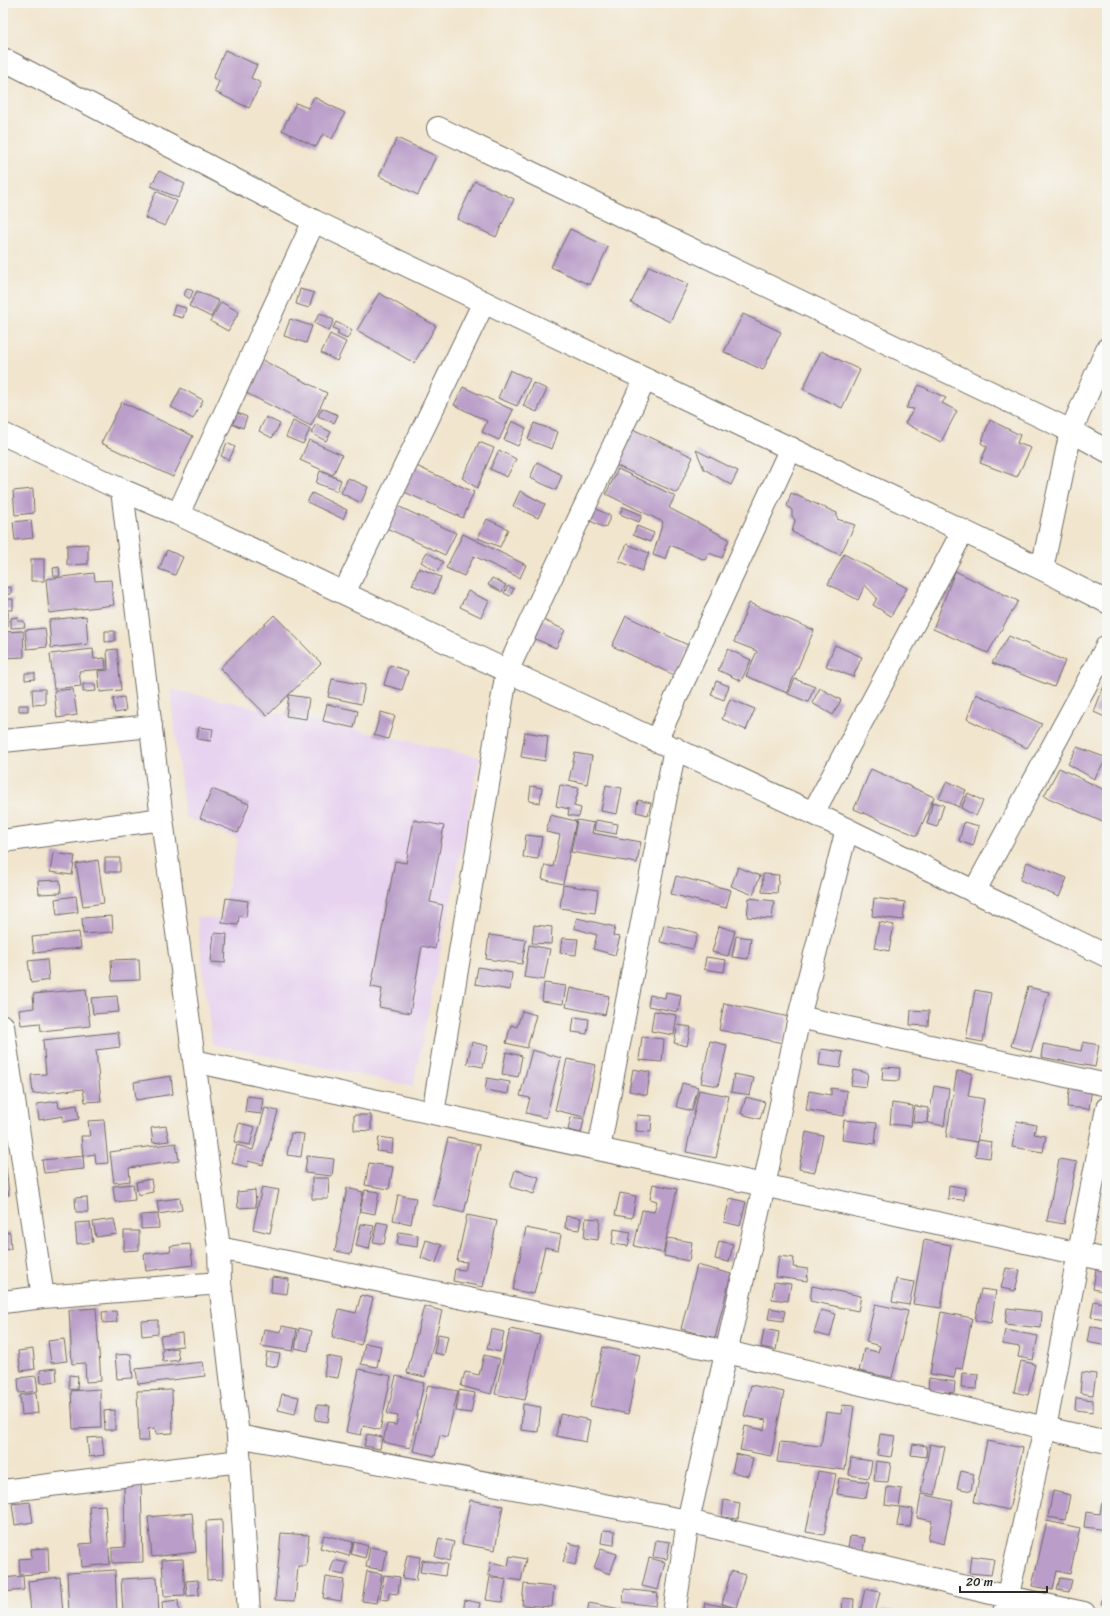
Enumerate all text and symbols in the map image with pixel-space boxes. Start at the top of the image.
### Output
scale bar [960,1568,1047,1594]
text: 20 m [966,1571,993,1593]

